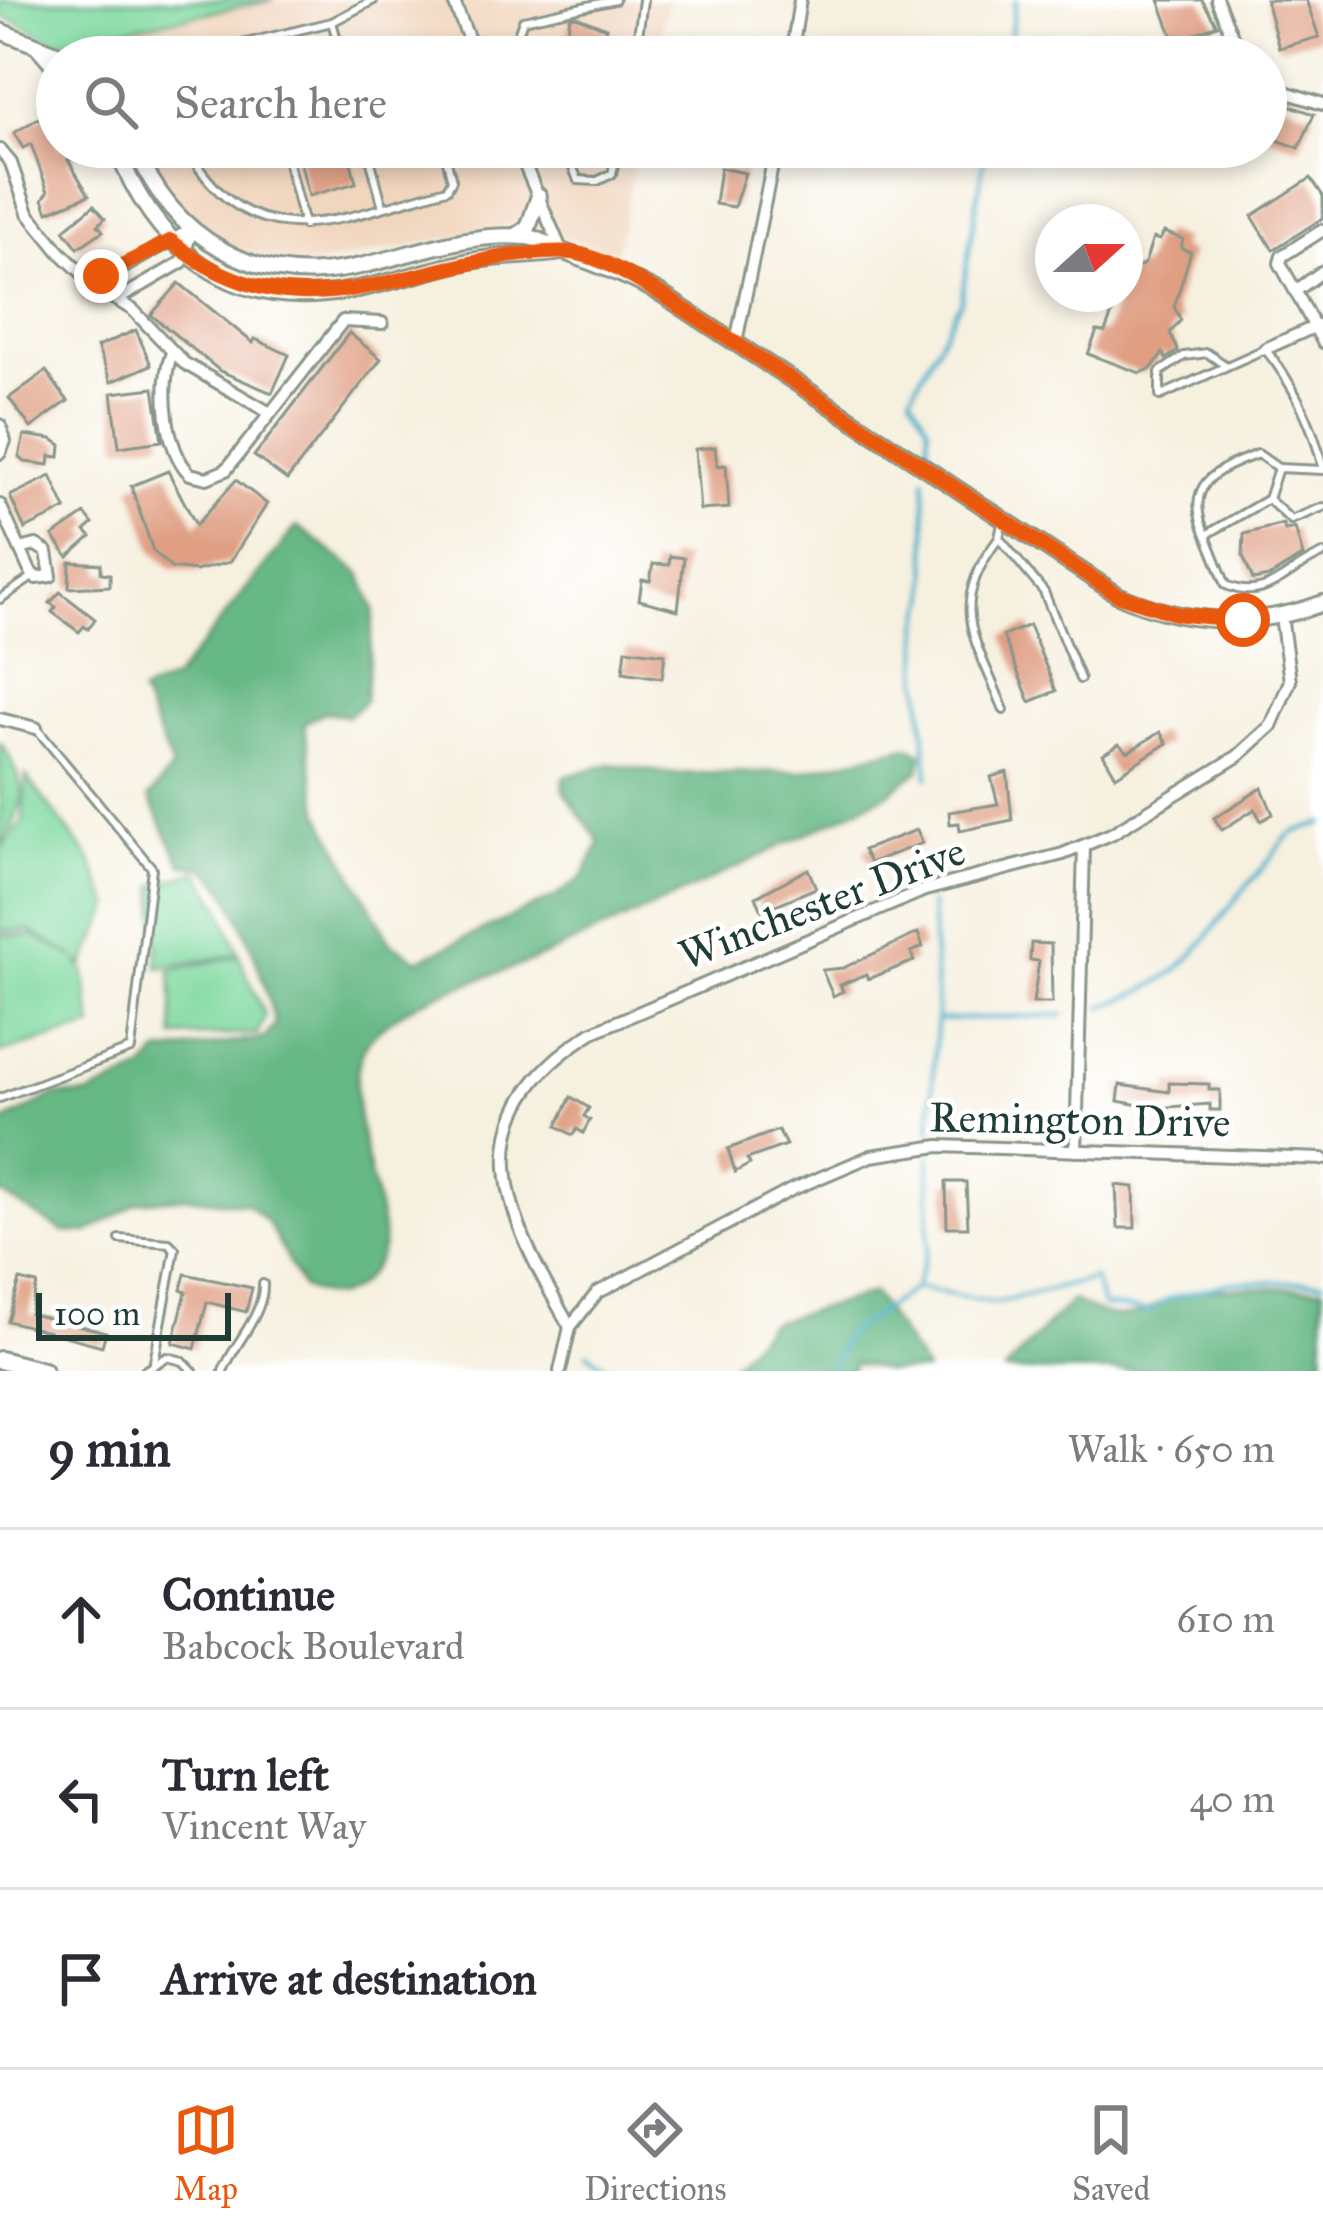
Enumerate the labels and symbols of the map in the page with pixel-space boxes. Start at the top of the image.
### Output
north arrow [1035,204,1143,312]
route end [74,249,128,303]
route start [1216,593,1270,647]
street label: Winchester Drive [672,825,972,981]
street label: Remington Drive [929,1091,1231,1149]
scale bar [36,1287,231,1340]

